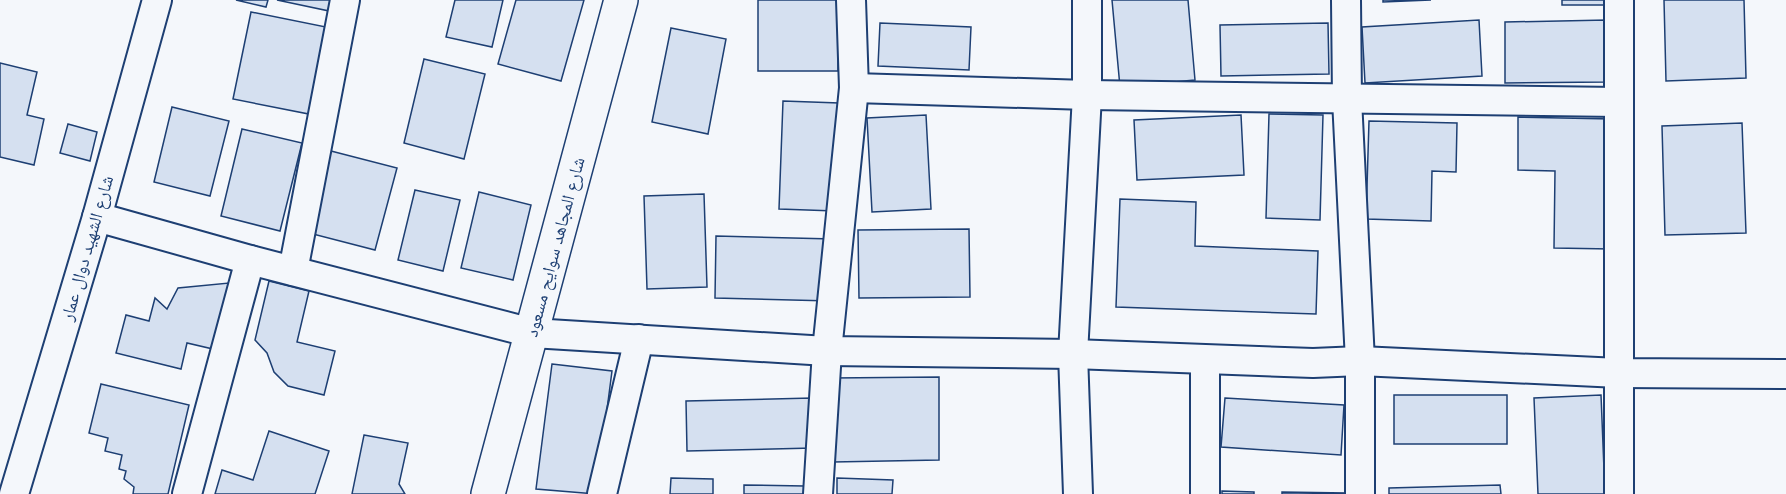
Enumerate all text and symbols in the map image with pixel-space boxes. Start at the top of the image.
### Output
street label: شارع المجاهد سوايح مسعود [521,155,591,340]
street label: شارع الشهيد دوال عمار [56,173,118,324]

